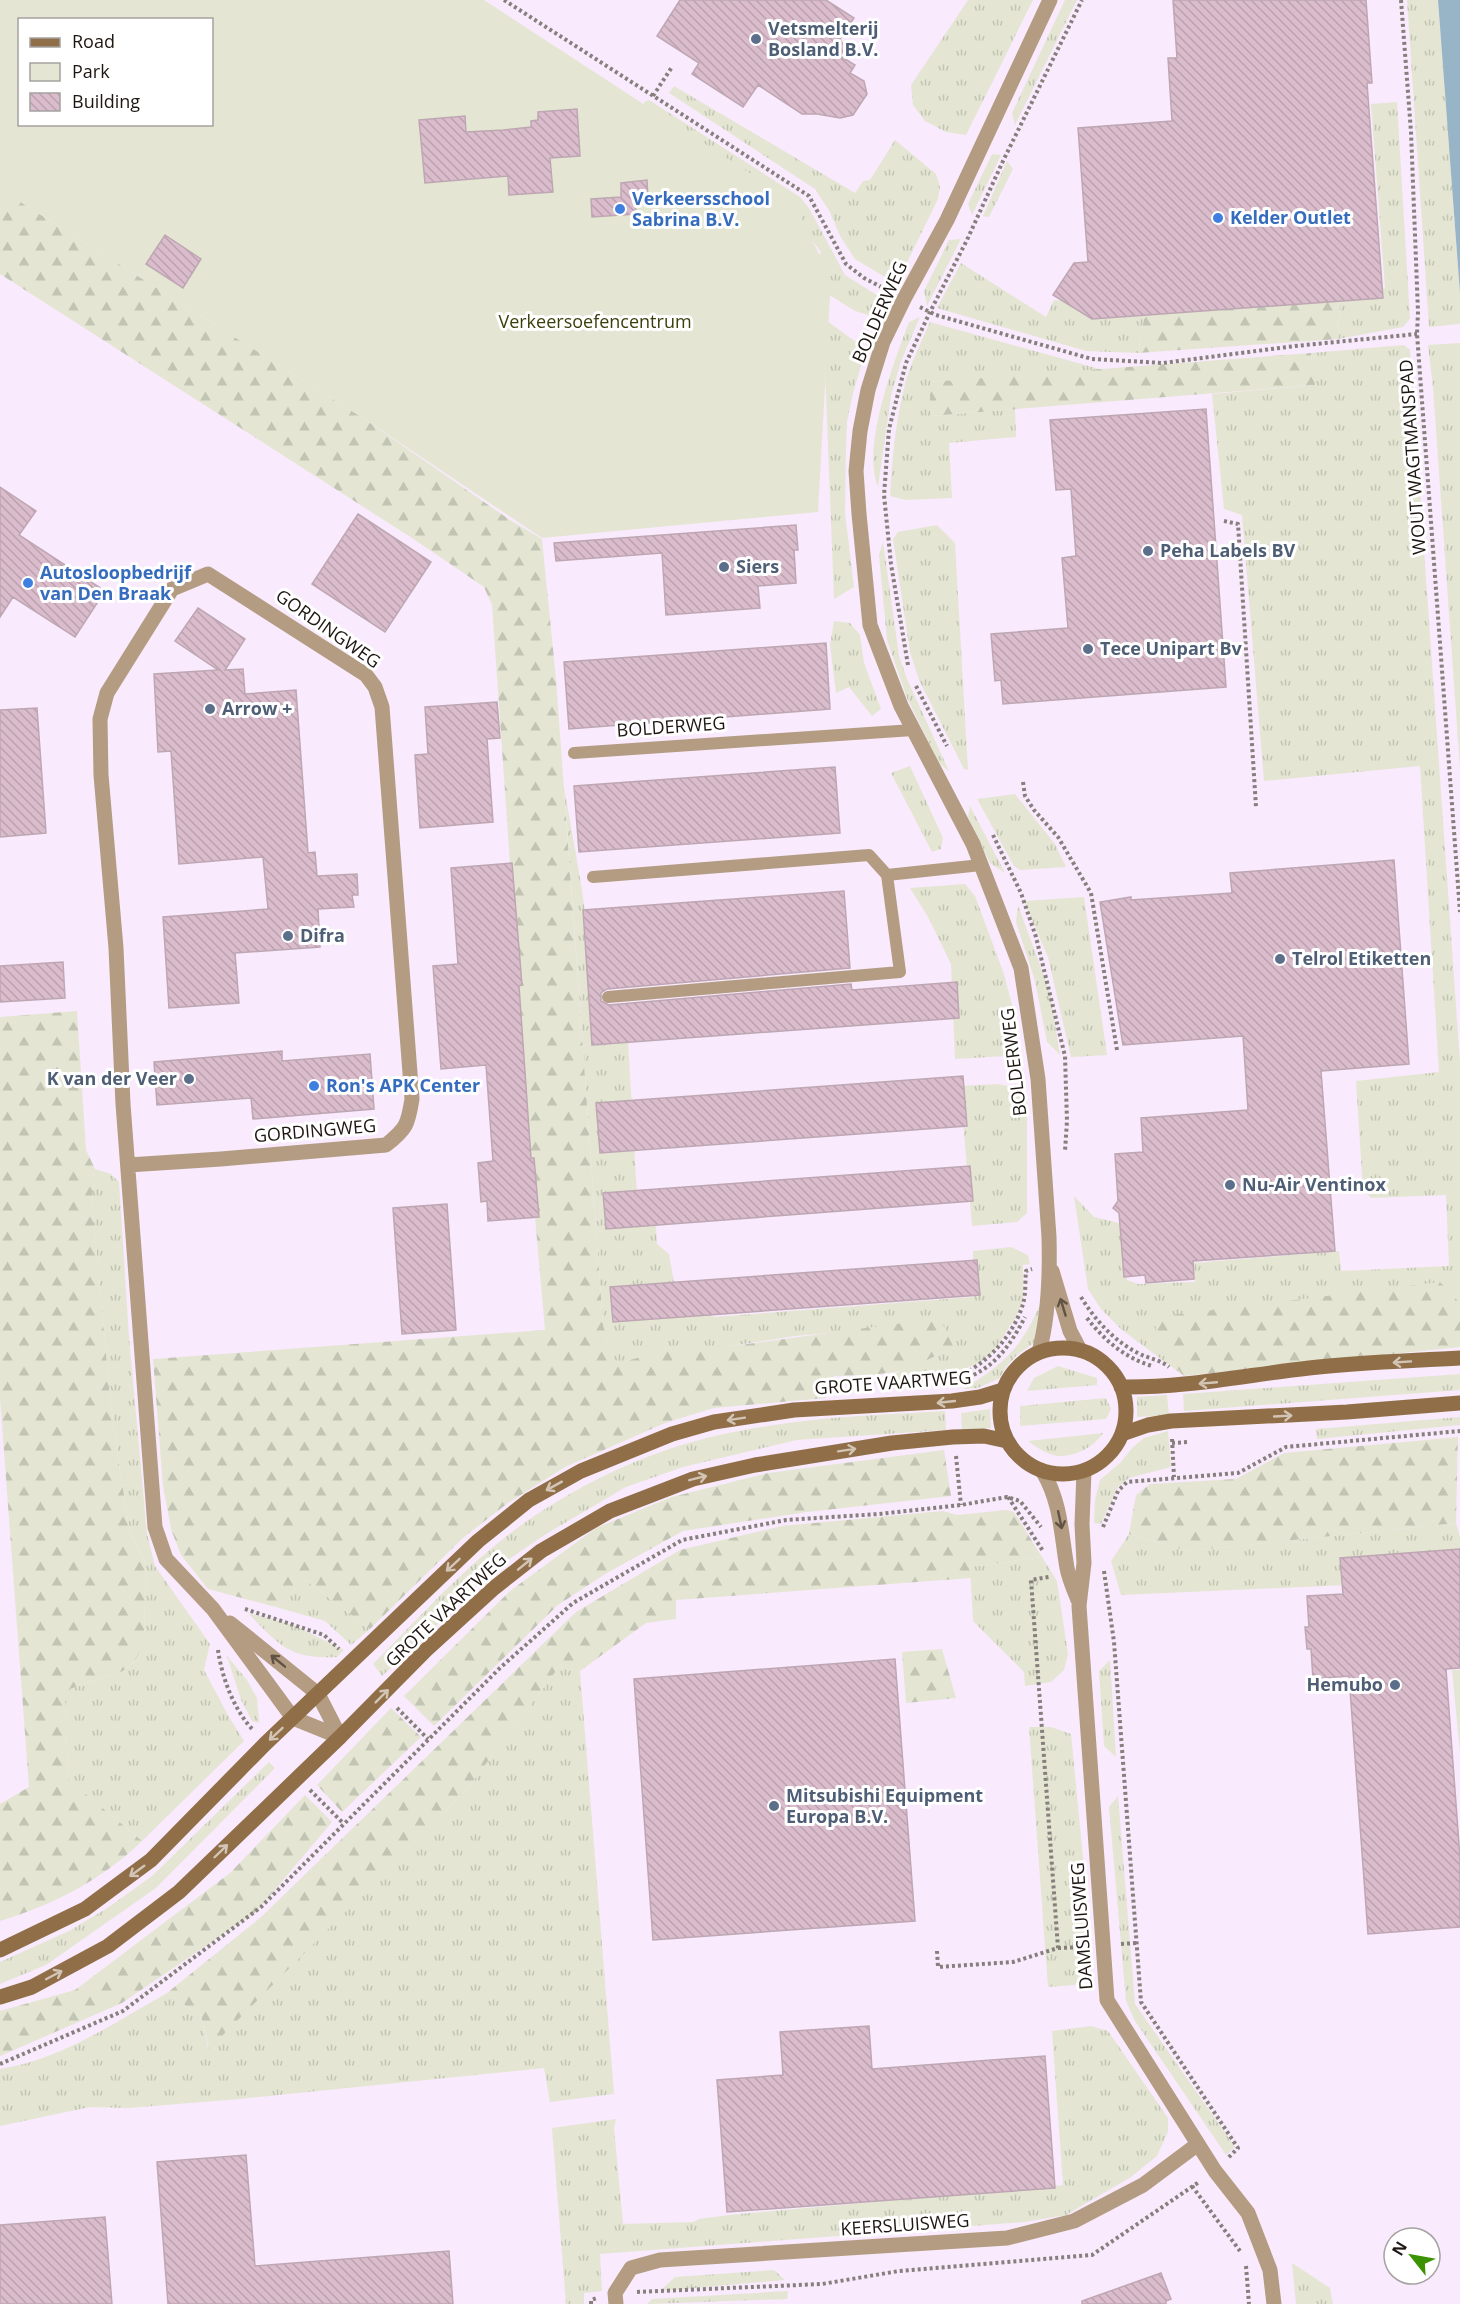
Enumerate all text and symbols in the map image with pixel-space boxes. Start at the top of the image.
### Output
place label: Vetsmelterij Bosland B.V. [768,16,879,61]
legend [18,18,213,126]
text: Road [72,29,115,53]
marker: Vetsmelterij Bosland B.V. [749,32,763,46]
text: Park [72,59,110,83]
text: Building [72,89,140,113]
place label: Verkeersschool Sabrina B.V. [632,186,770,231]
marker: Verkeersschool Sabrina B.V. [613,202,627,216]
place label: Kelder Outlet [1230,205,1351,229]
marker: Kelder Outlet [1211,211,1225,225]
street label: BOLDERWEG [846,257,912,366]
park label: Verkeersoefencentrum [498,309,692,333]
street label: WOUT WAGTMANSPAD [1393,359,1431,555]
place label: Peha Labels BV [1160,538,1296,562]
marker: Peha Labels BV [1141,544,1155,558]
place label: Siers [736,554,779,578]
place label: Autosloopbedrijf van Den Braak [40,560,192,605]
marker: Siers [717,560,731,574]
marker: Autosloopbedrijf van Den Braak [21,576,35,590]
street label: GORDINGWEG [271,583,386,673]
place label: Tece Unipart Bv [1100,636,1243,660]
marker: Tece Unipart Bv [1081,642,1095,656]
place label: Arrow + [222,696,292,720]
marker: Arrow + [203,702,217,716]
street label: BOLDERWEG [616,710,726,742]
place label: Difra [300,923,345,947]
marker: Difra [281,929,295,943]
place label: Telrol Etiketten [1292,946,1431,970]
marker: Telrol Etiketten [1273,952,1287,966]
street label: BOLDERWEG [994,1007,1032,1118]
place label: K van der Veer [47,1066,177,1090]
marker: K van der Veer [182,1072,196,1086]
place label: Ron's APK Center [326,1073,480,1097]
marker: Ron's APK Center [307,1079,321,1093]
street label: GORDINGWEG [253,1113,377,1147]
place label: Nu-Air Ventinox [1242,1172,1386,1196]
marker: Nu-Air Ventinox [1223,1178,1237,1192]
one-way arrow [1057,1298,1068,1317]
one-way arrow [1392,1357,1412,1368]
street label: GROTE VAARTWEG [814,1365,972,1399]
one-way arrow [1198,1378,1218,1389]
one-way arrow [936,1397,956,1408]
one-way arrow [1273,1410,1293,1421]
one-way arrow [727,1413,746,1424]
one-way arrow [836,1445,856,1456]
one-way arrow [688,1471,707,1483]
one-way arrow [546,1480,563,1492]
one-way arrow [1055,1509,1066,1529]
street label: GROTE VAARTWEG [380,1547,511,1672]
one-way arrow [517,1557,533,1570]
one-way arrow [445,1558,460,1573]
one-way arrow [270,1655,286,1668]
place label: Hemubo [1307,1672,1383,1696]
marker: Hemubo [1388,1678,1402,1692]
one-way arrow [374,1689,389,1704]
one-way arrow [268,1727,283,1741]
place label: Mitsubishi Equipment Europa B.V. [786,1783,983,1828]
marker: Mitsubishi Equipment Europa B.V. [767,1799,781,1813]
one-way arrow [214,1844,229,1859]
street label: DAMSLUISWEG [1065,1862,1097,1991]
one-way arrow [130,1864,146,1877]
one-way arrow [45,1969,62,1981]
street label: KEERSLUISWEG [840,2208,970,2240]
north arrow [1382,2226,1442,2286]
text: N [1386,2237,1412,2260]

